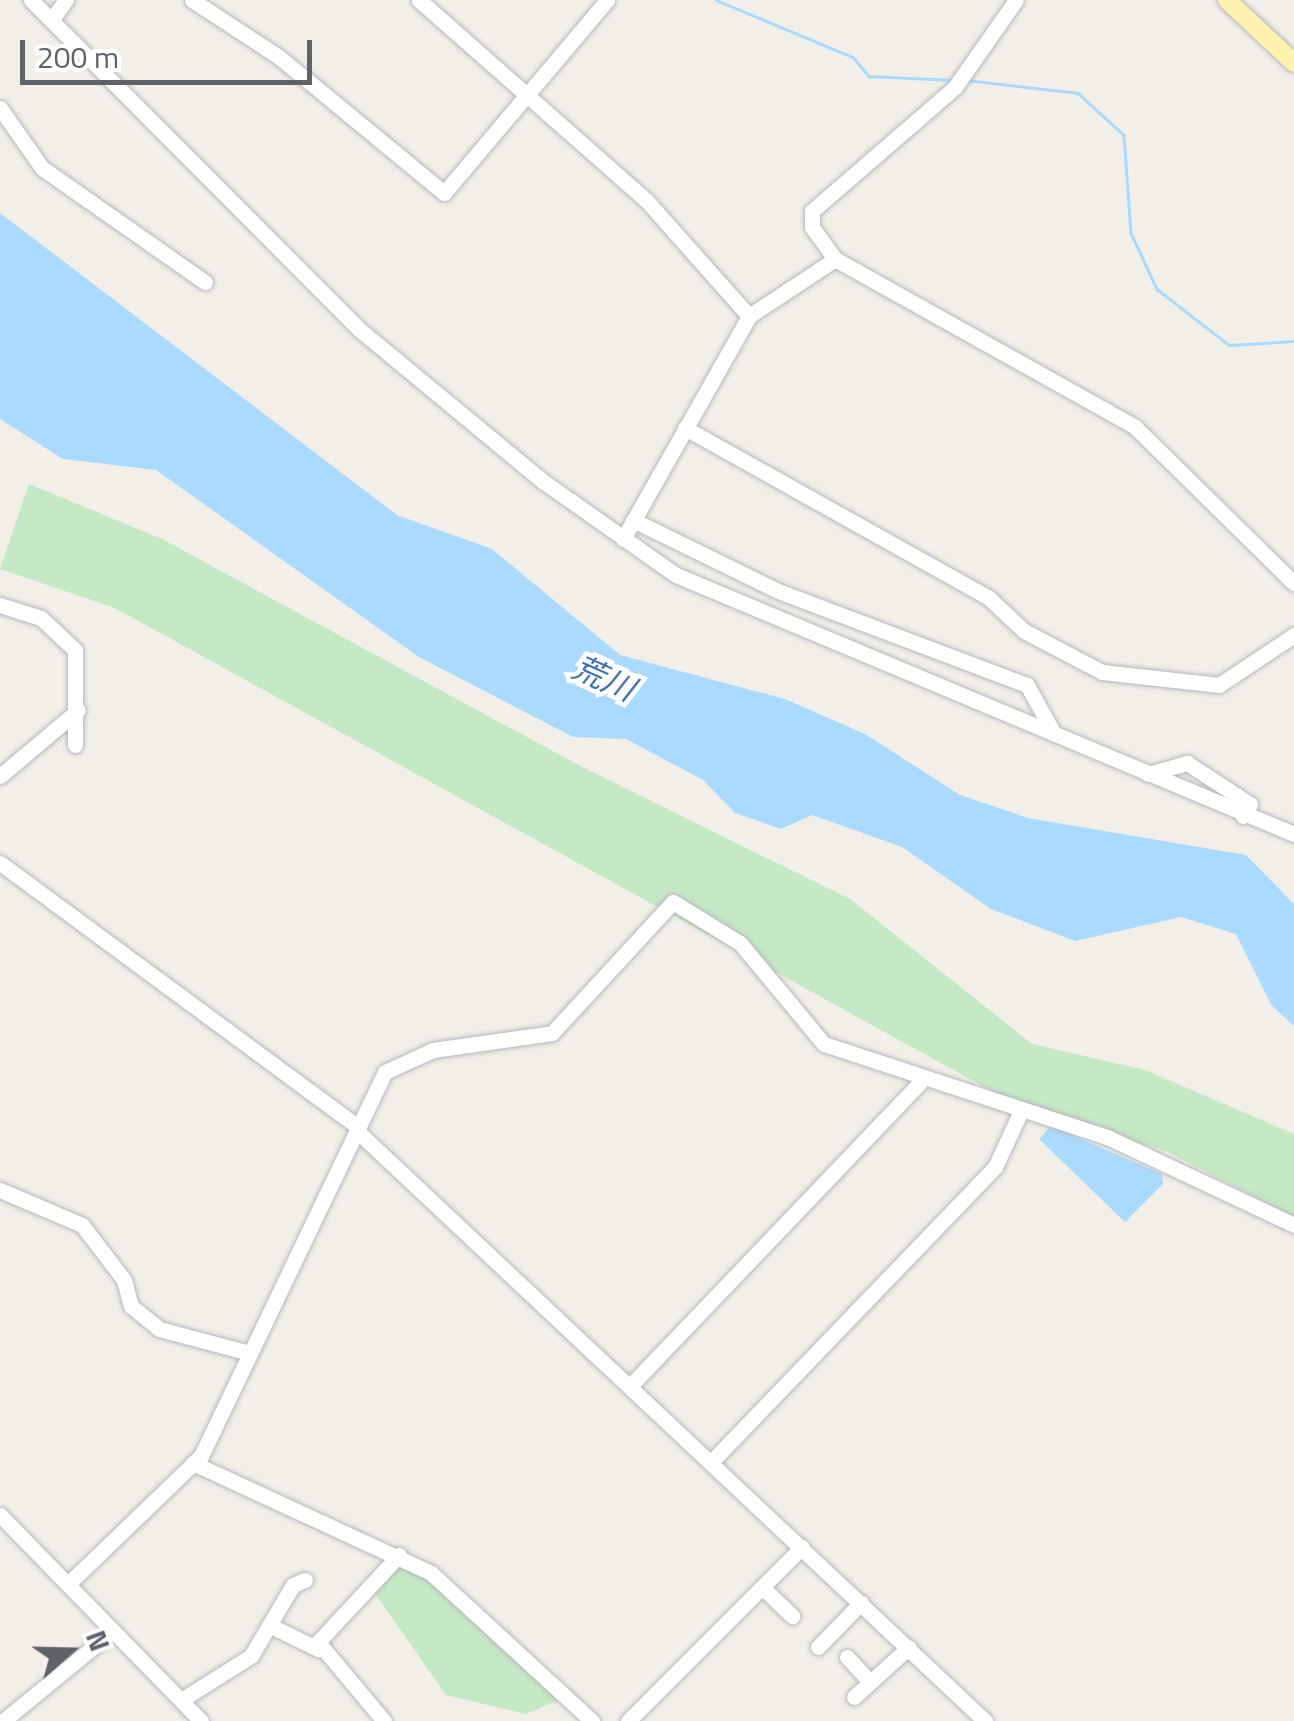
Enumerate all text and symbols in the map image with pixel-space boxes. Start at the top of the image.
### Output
scale bar [25,20,318,82]
text: 200 m [37,34,119,80]
water label: 荒川 [567,647,641,709]
north arrow [20,1601,120,1701]
text: N [75,1624,122,1657]

